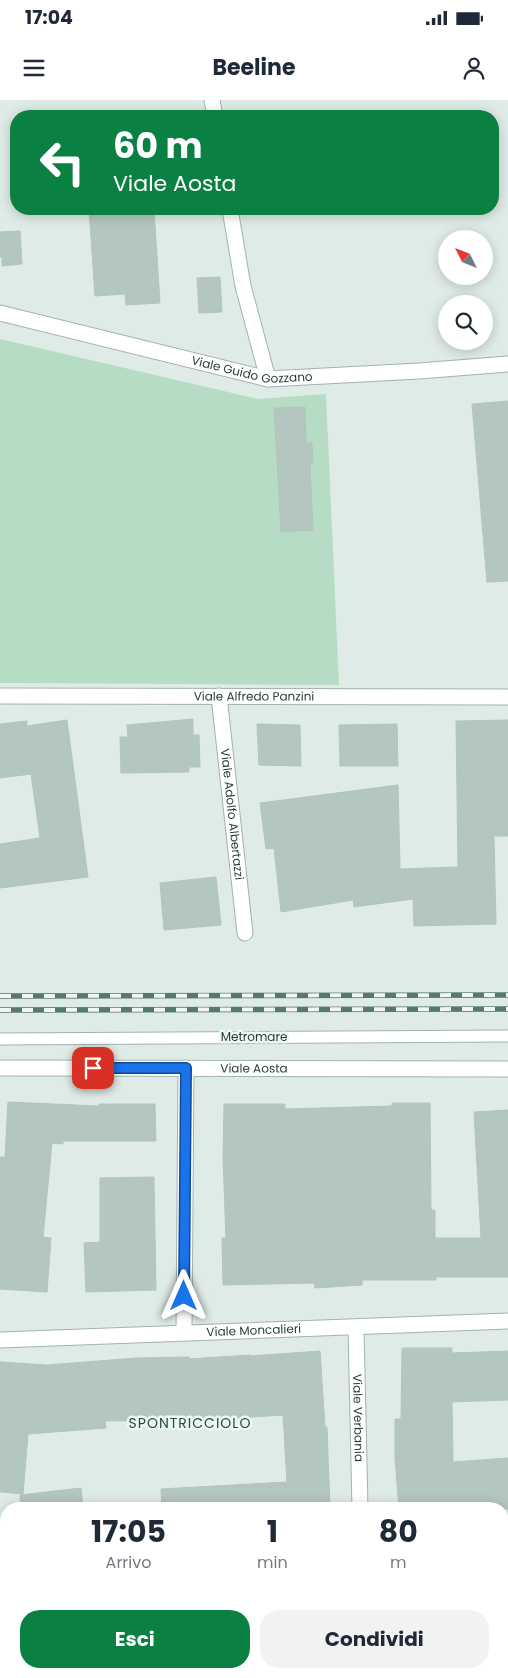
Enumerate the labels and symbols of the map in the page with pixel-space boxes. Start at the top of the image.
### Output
north arrow [438,230,492,285]
street label: Viale Guido Gozzano [190,351,313,387]
street label: Viale Alfredo Panzini [194,687,314,705]
street label: Viale Adolfo Albertazzi [217,748,248,881]
street label: Metromare [221,1028,287,1045]
pin [72,1047,114,1089]
street label: Viale Aosta [220,1059,288,1077]
position arrow [157,1269,209,1321]
street label: Viale Moncalieri [206,1320,302,1340]
street label: Viale Verbania [349,1374,368,1462]
district label: SPONTRICCIOLO [129,1413,251,1433]

